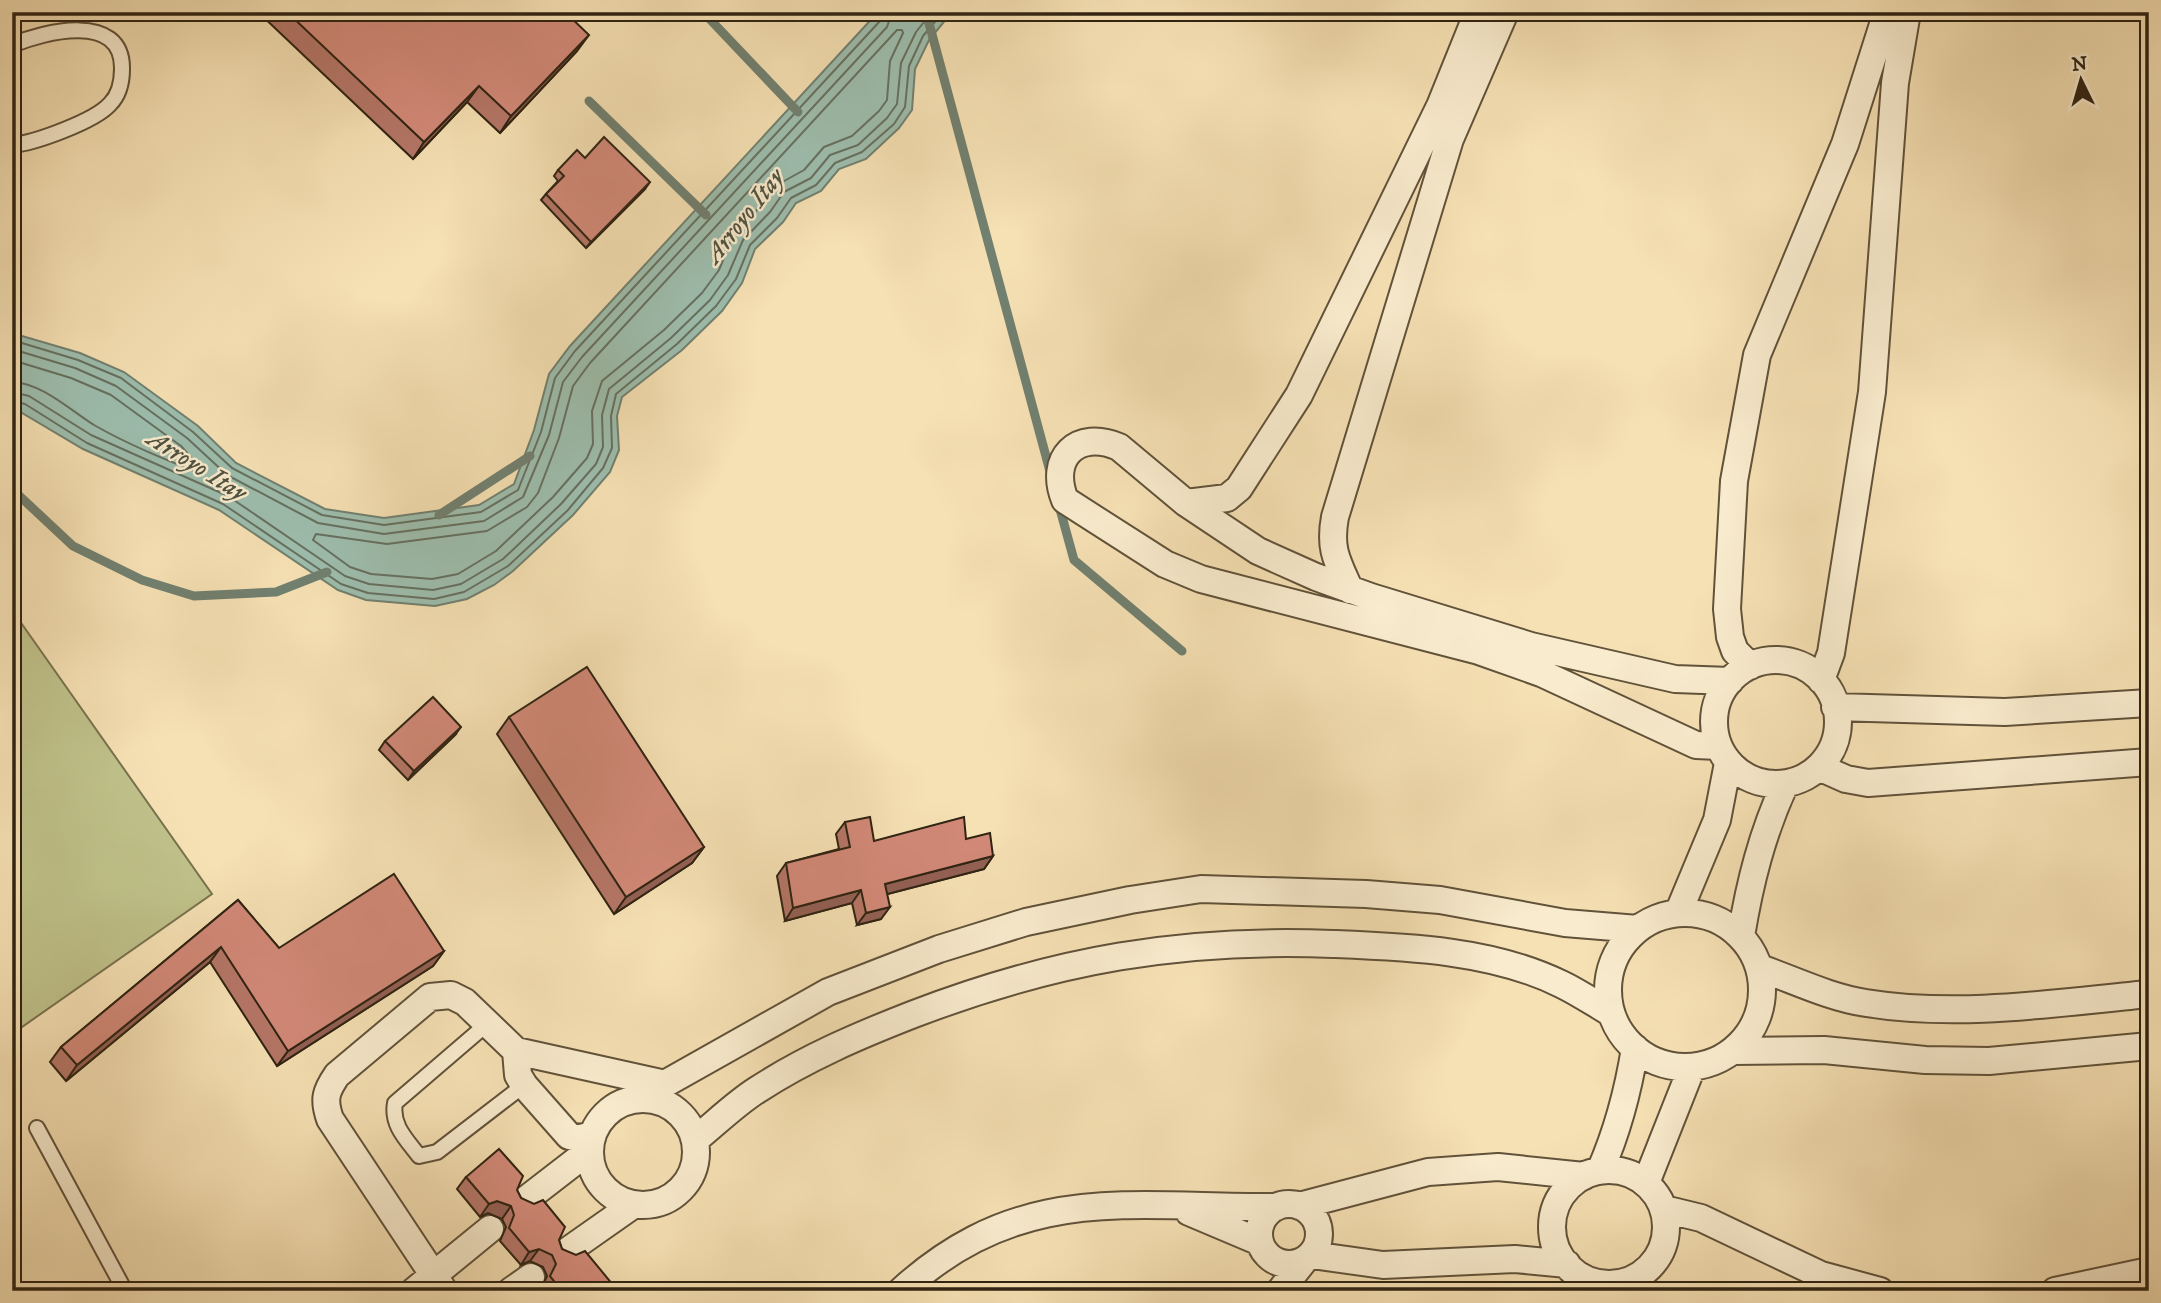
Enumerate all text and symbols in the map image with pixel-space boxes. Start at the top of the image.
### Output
north arrow [2046,46,2116,116]
text: N [2071,52,2089,77]
water label: Arroyo Itay [696,161,793,272]
water label: Arroyo Itay [139,421,254,510]

